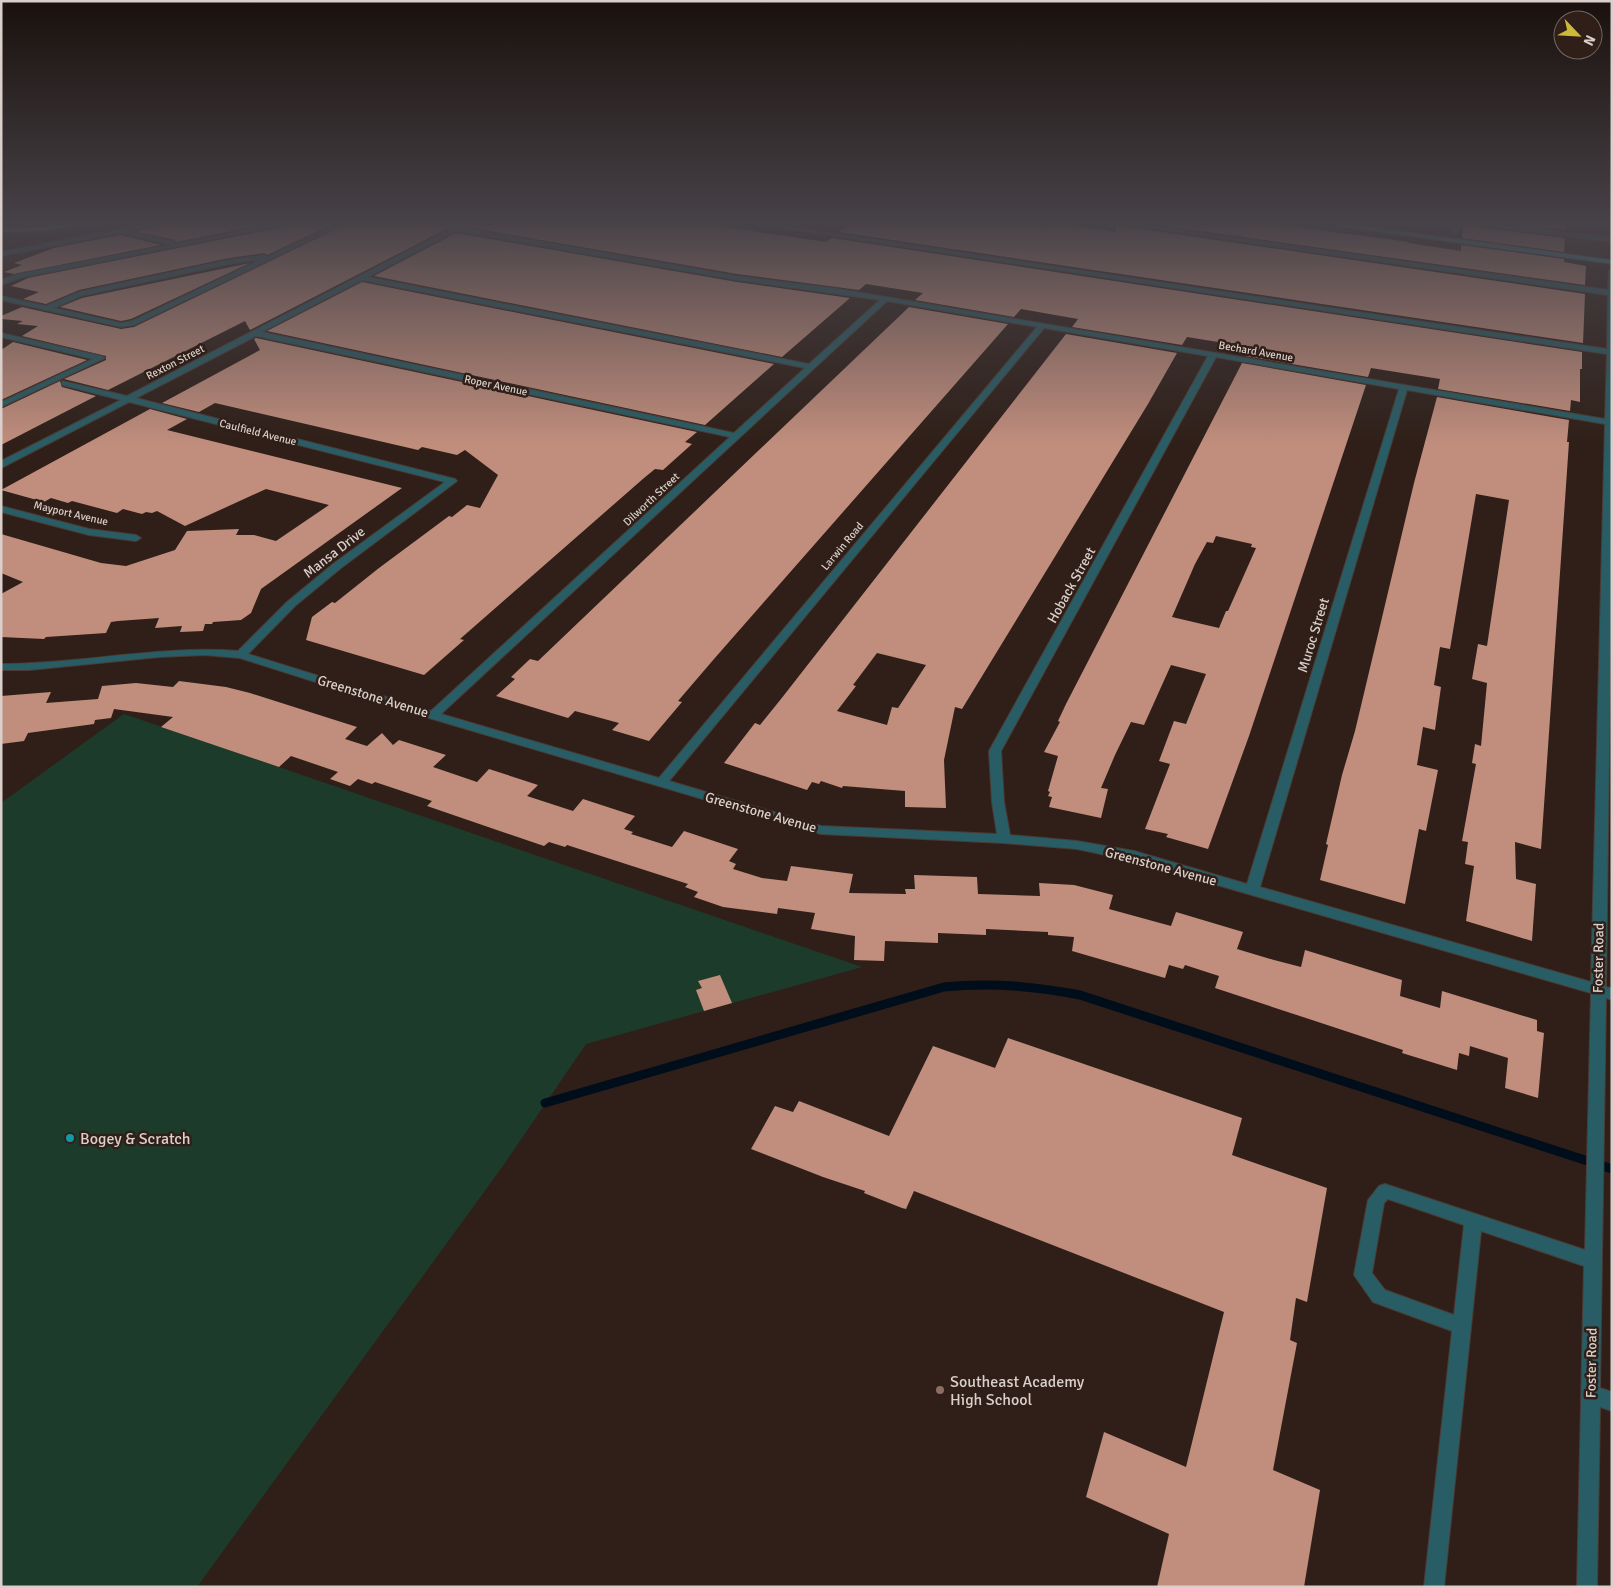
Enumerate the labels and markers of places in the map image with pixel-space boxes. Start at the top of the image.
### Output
place label: Bogey & Scratch [80,1129,191,1149]
marker: Bogey & Scratch [64,1132,76,1144]
place label: Southeast Academy High School [950,1372,1085,1410]
marker: Southeast Academy High School [934,1384,946,1396]

